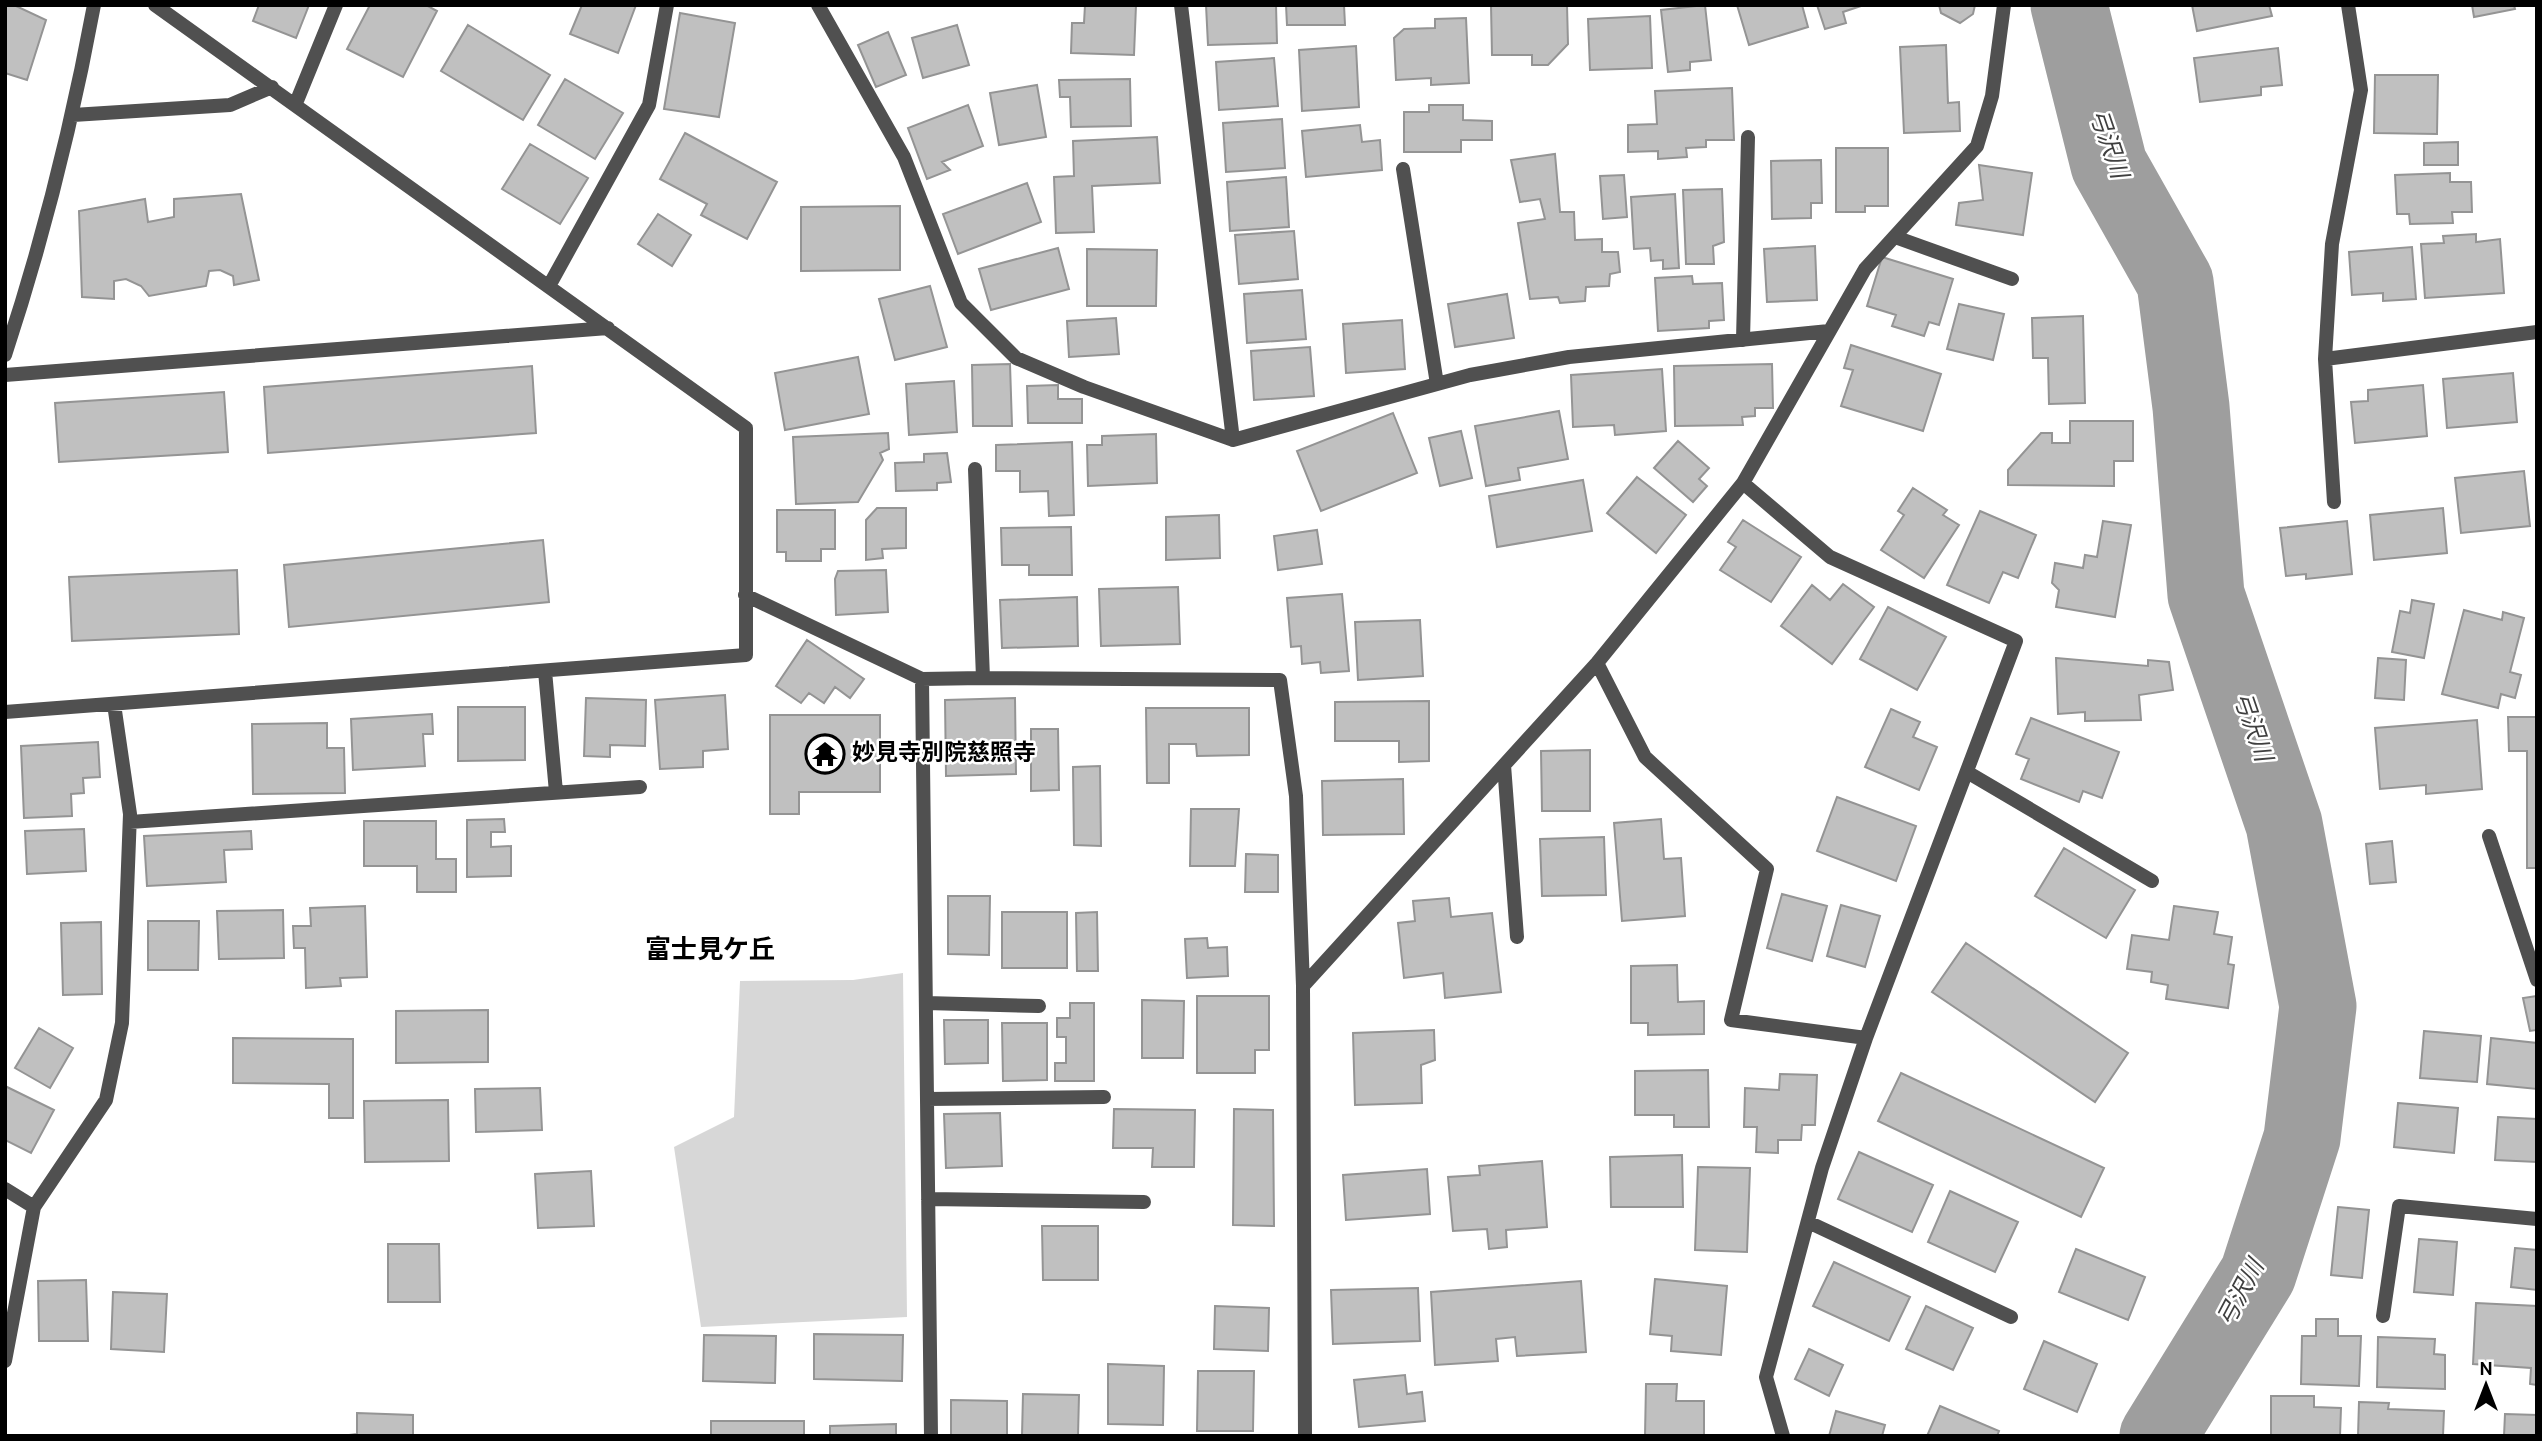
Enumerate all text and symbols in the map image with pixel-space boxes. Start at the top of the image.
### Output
water label: 弓沢川 [2081,105,2134,186]
water label: 弓沢川 [2225,688,2278,769]
temple icon: 妙見寺別院慈照寺 [804,733,846,775]
place label: 妙見寺別院慈照寺 [852,740,1036,769]
district label: 富士見ケ丘 [645,935,775,968]
water label: 弓沢川 [2212,1253,2274,1333]
north arrow [2451,1350,2521,1420]
text: N [2479,1358,2493,1382]

